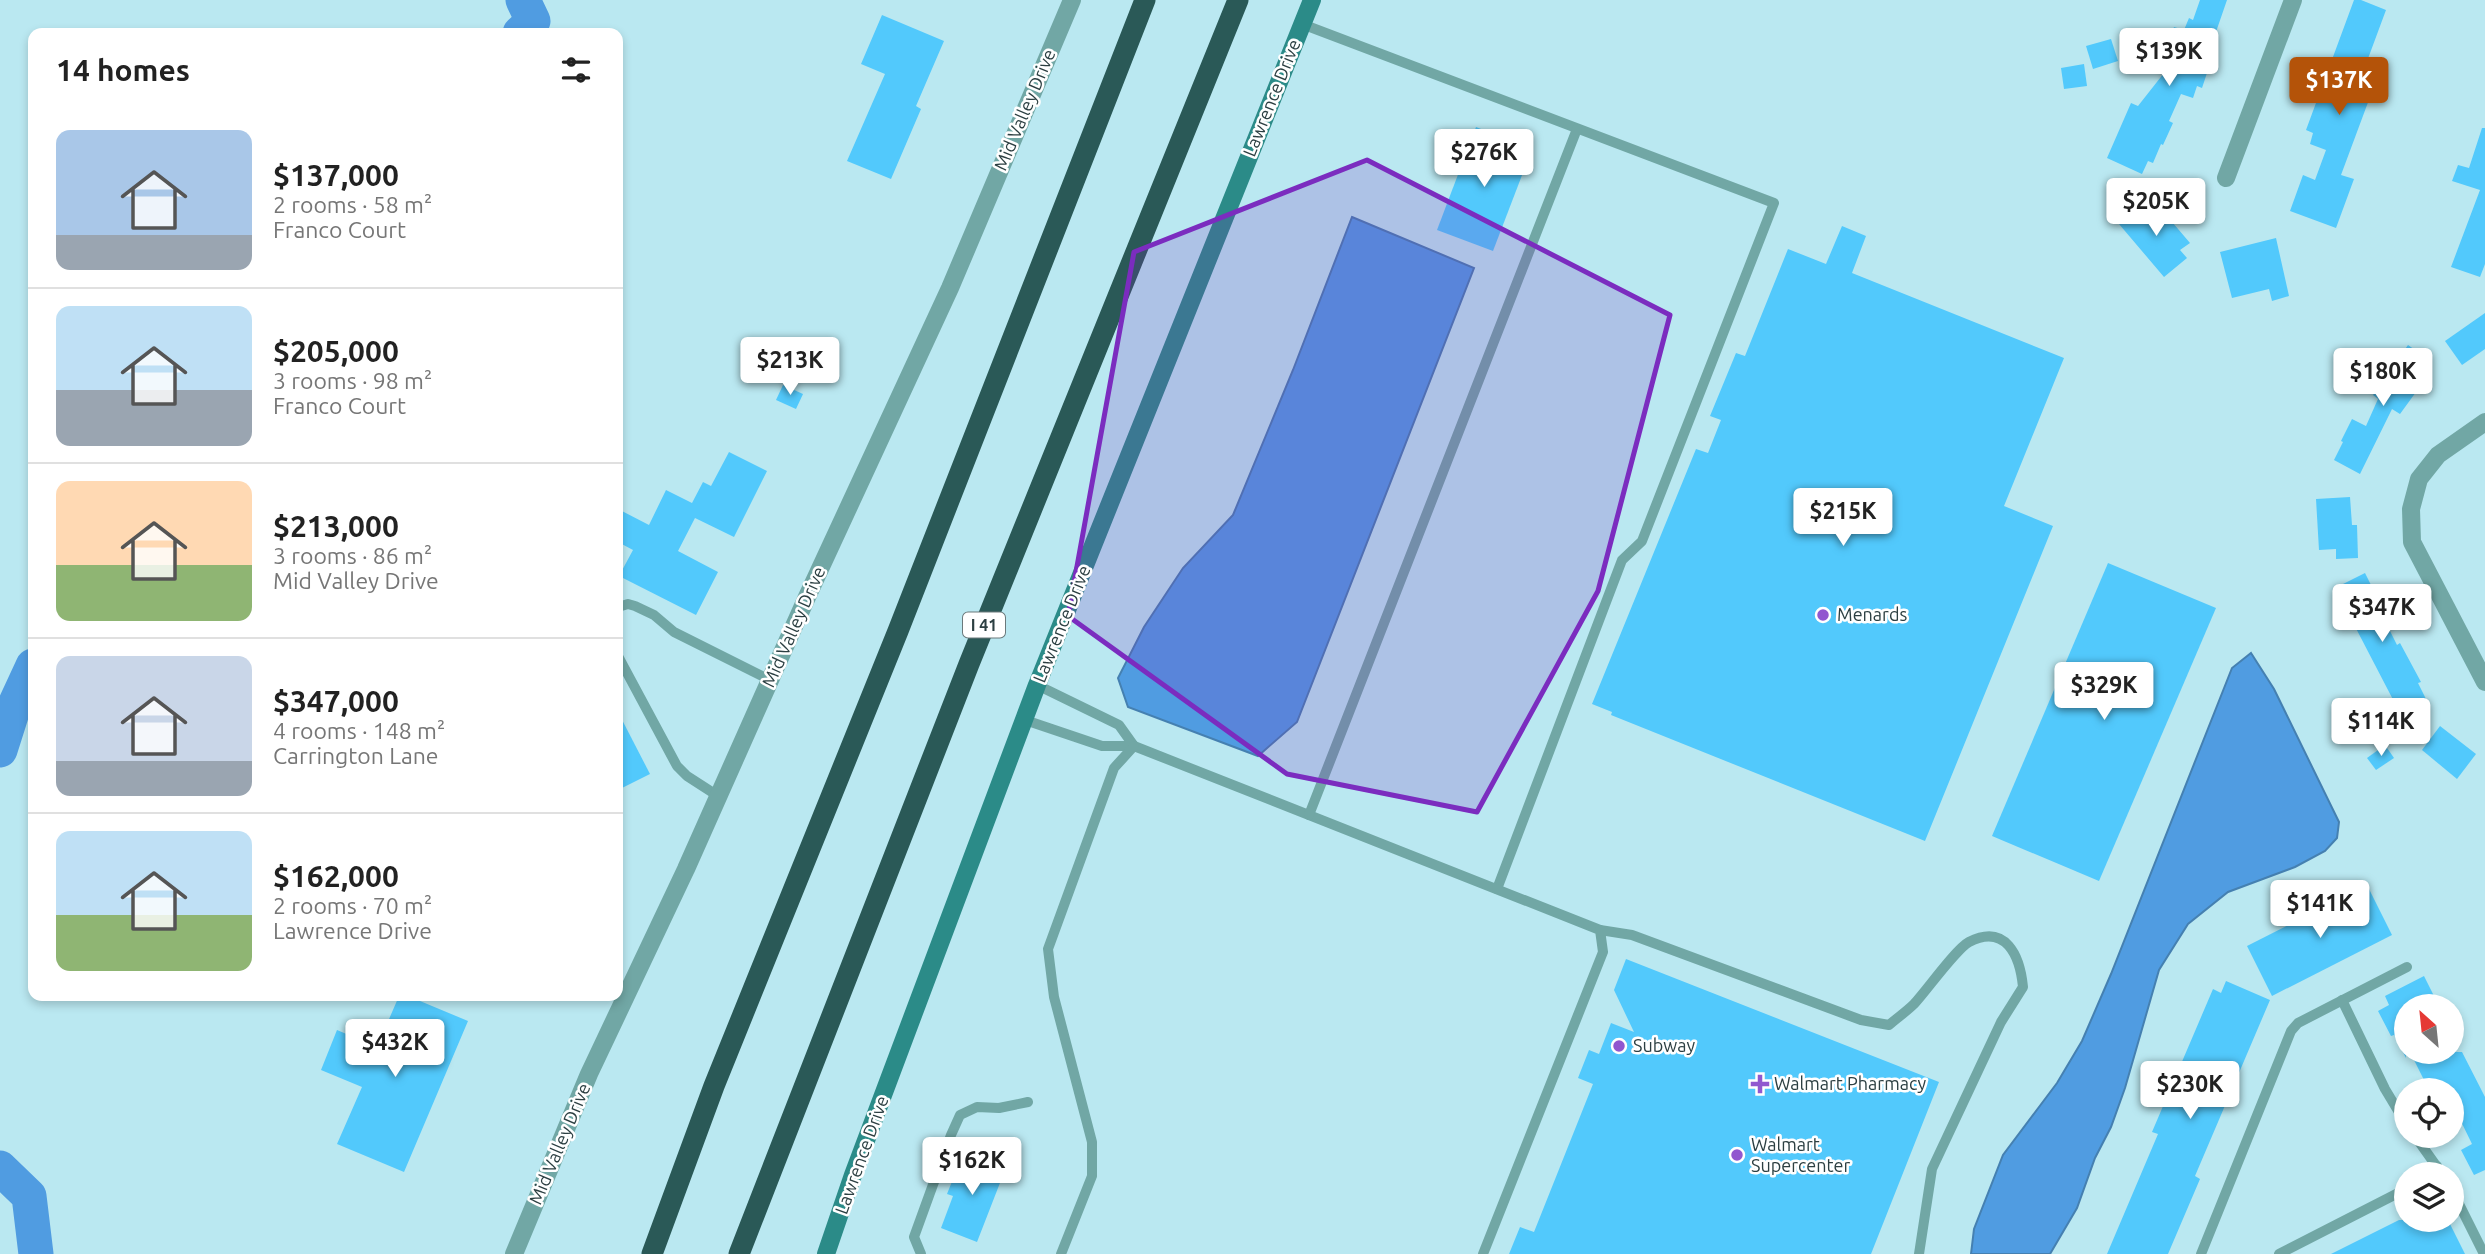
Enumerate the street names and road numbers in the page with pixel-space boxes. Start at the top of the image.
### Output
street label: Lawrence Drive [1239,36,1304,159]
street label: Mid Valley Drive [990,46,1059,173]
street label: Lawrence Drive [1029,562,1094,685]
street label: Mid Valley Drive [758,563,829,690]
road number: I 41 [963,612,1005,638]
street label: Mid Valley Drive [525,1080,594,1207]
street label: Lawrence Drive [830,1093,892,1216]

